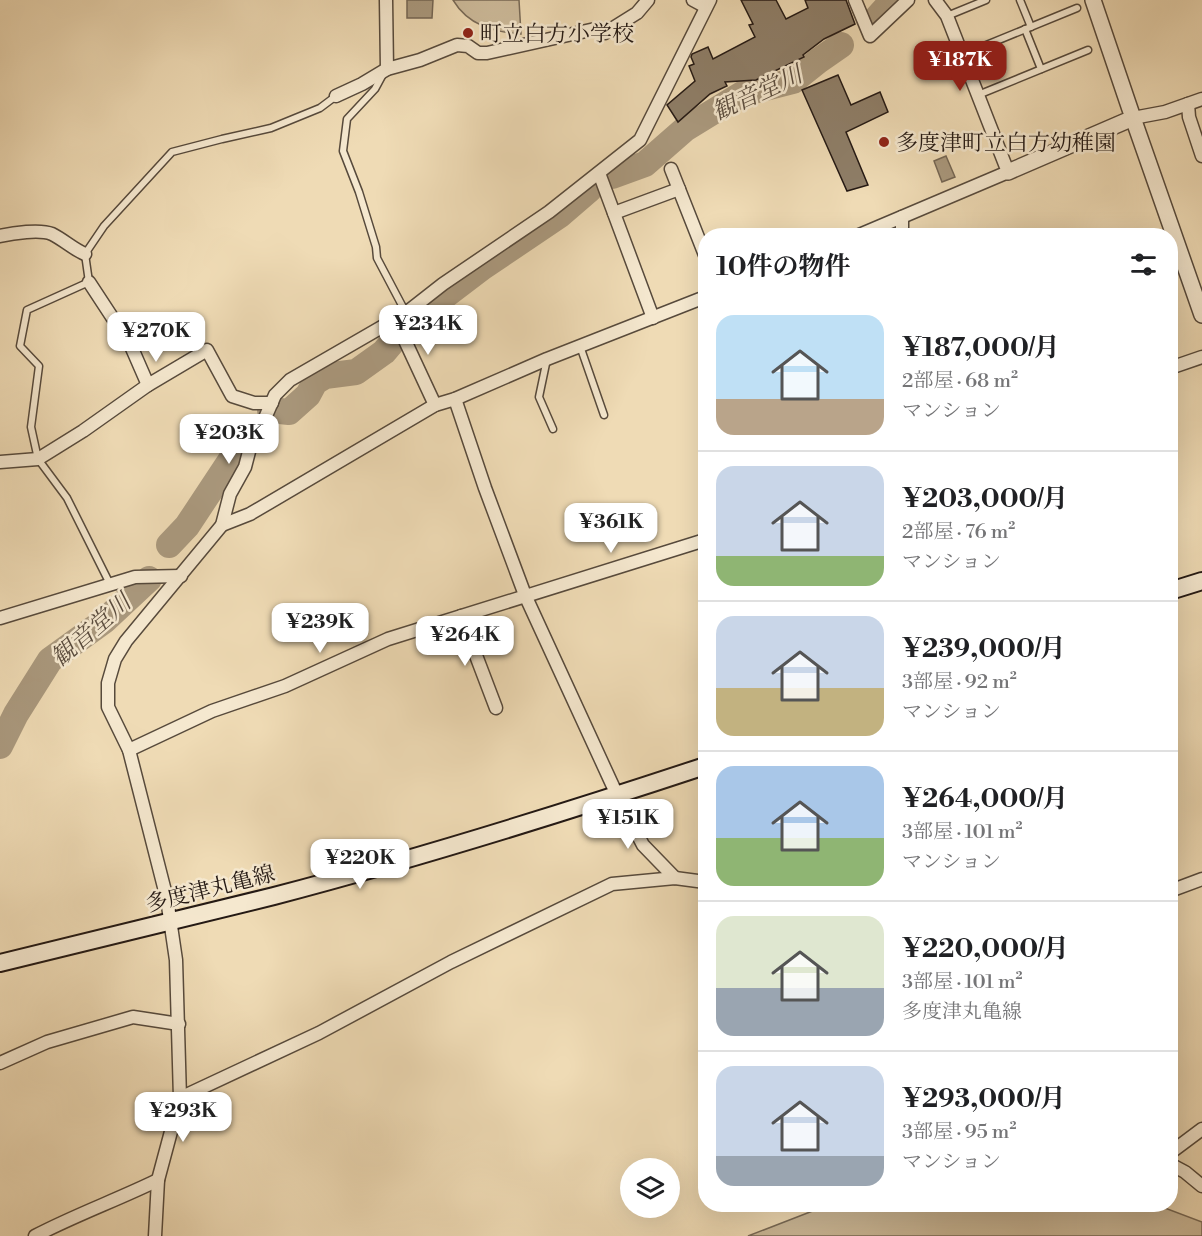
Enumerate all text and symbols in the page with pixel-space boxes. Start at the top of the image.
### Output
place label: 町立白方小学校 [480,21,634,48]
marker: 町立白方小学校 [461,26,475,40]
pin: ¥187K [918,41,1002,92]
text: ¥187K [928,48,992,73]
water label: 観音堂川 [708,59,810,128]
place label: 多度津町立白方幼稚園 [896,130,1116,157]
marker: 多度津町立白方幼稚園 [877,135,891,149]
icon: filters [1127,248,1160,281]
text: 10件の物件 [716,251,851,283]
pin: ¥234K [386,305,470,356]
pin: ¥270K [114,312,198,363]
text: ¥234K [393,312,463,337]
text: ¥270K [121,319,191,344]
text: ¥187,000/月 [902,332,1060,364]
icon: home [764,339,836,411]
text: 2部屋 · 68 m² [902,369,1018,394]
text: マンション [902,399,1001,424]
pin: ¥203K [187,414,271,465]
text: ¥203K [194,421,264,446]
text: ¥203,000/月 [902,483,1068,515]
icon: home [764,490,836,562]
pin: ¥361K [569,503,653,554]
text: ¥361K [578,510,644,535]
text: 2部屋 · 76 m² [902,520,1015,545]
text: マンション [902,550,1001,575]
water label: 観音堂川 [46,586,140,674]
pin: ¥239K [278,603,362,654]
text: ¥239K [286,610,354,635]
pin: ¥264K [423,616,507,667]
text: ¥264K [430,623,500,648]
text: ¥239,000/月 [902,633,1066,665]
icon: home [764,640,836,712]
text: 3部屋 · 92 m² [902,670,1017,695]
text: マンション [902,700,1001,725]
text: ¥264,000/月 [902,783,1068,815]
icon: home [764,790,836,862]
pin: ¥151K [586,799,670,850]
text: ¥151K [596,806,660,831]
text: 3部屋 · 101 m² [902,820,1022,845]
pin: ¥220K [318,839,402,890]
text: ¥220K [324,846,396,871]
text: マンション [902,850,1001,875]
street label: 多度津丸亀線 [143,860,278,919]
text: ¥220,000/月 [902,933,1069,965]
icon: home [764,940,836,1012]
text: 3部屋 · 101 m² [902,970,1022,995]
text: 多度津丸亀線 [902,1000,1022,1025]
text: ¥293,000/月 [902,1083,1066,1115]
icon: home [764,1090,836,1162]
pin: ¥293K [141,1092,225,1143]
text: ¥293K [149,1099,217,1124]
text: 3部屋 · 95 m² [902,1120,1016,1145]
text: マンション [902,1150,1001,1175]
map controls [620,1158,680,1218]
button: layers [620,1158,680,1218]

